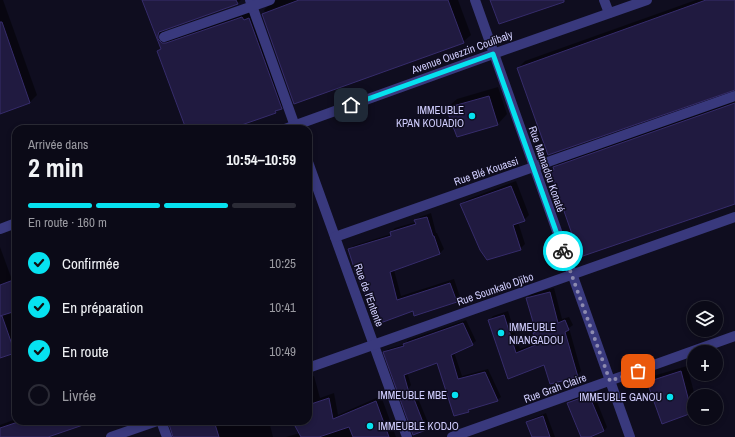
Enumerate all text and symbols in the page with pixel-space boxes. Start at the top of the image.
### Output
street label: Avenue Ouezzin Coulibaly [409,27,515,77]
pin [334,88,368,122]
icon: home [340,94,362,116]
place label: IMMEUBLE KPAN KOUADIO [396,103,464,130]
marker: IMMEUBLE KPAN KOUADIO [467,111,477,121]
street label: Rue Mamadou Konaté [526,124,568,214]
text: Arrivée dans [28,136,88,153]
text: 10:54–10:59 [226,149,296,170]
text: 2 min [28,150,84,185]
street label: Rue Blé Kouassi [452,153,520,189]
text: En route · 160 m [28,214,107,231]
courier [543,231,583,271]
icon: bike [552,240,574,262]
icon: check [28,252,50,274]
text: Confirmée [62,253,119,274]
text: 10:25 [269,255,296,272]
street label: Rue de l'Entente [351,261,387,329]
street label: Rue Sounkalo Djibo [455,269,535,309]
icon: check [28,296,50,318]
text: En préparation [62,297,143,318]
text: 10:41 [269,299,296,316]
map controls [687,301,723,425]
button: layers [687,301,723,337]
place label: IMMEUBLE NIANGADOU [509,320,564,347]
marker: IMMEUBLE NIANGADOU [496,328,506,338]
icon: check [28,340,50,362]
text: En route [62,341,109,362]
text: 10:49 [269,343,296,360]
button: + [687,345,723,381]
pin [621,354,655,388]
icon: bag [627,360,649,382]
street label: Rue Grah Claire [522,370,588,406]
text: Livrée [62,385,96,406]
place label: IMMEUBLE MBE [378,388,447,402]
button: − [687,389,723,425]
marker: IMMEUBLE MBE [450,390,460,400]
place label: IMMEUBLE GANOU [579,390,662,404]
marker: IMMEUBLE GANOU [665,392,675,402]
place label: IMMEUBLE KODJO [378,419,459,433]
marker: IMMEUBLE KODJO [365,421,375,431]

